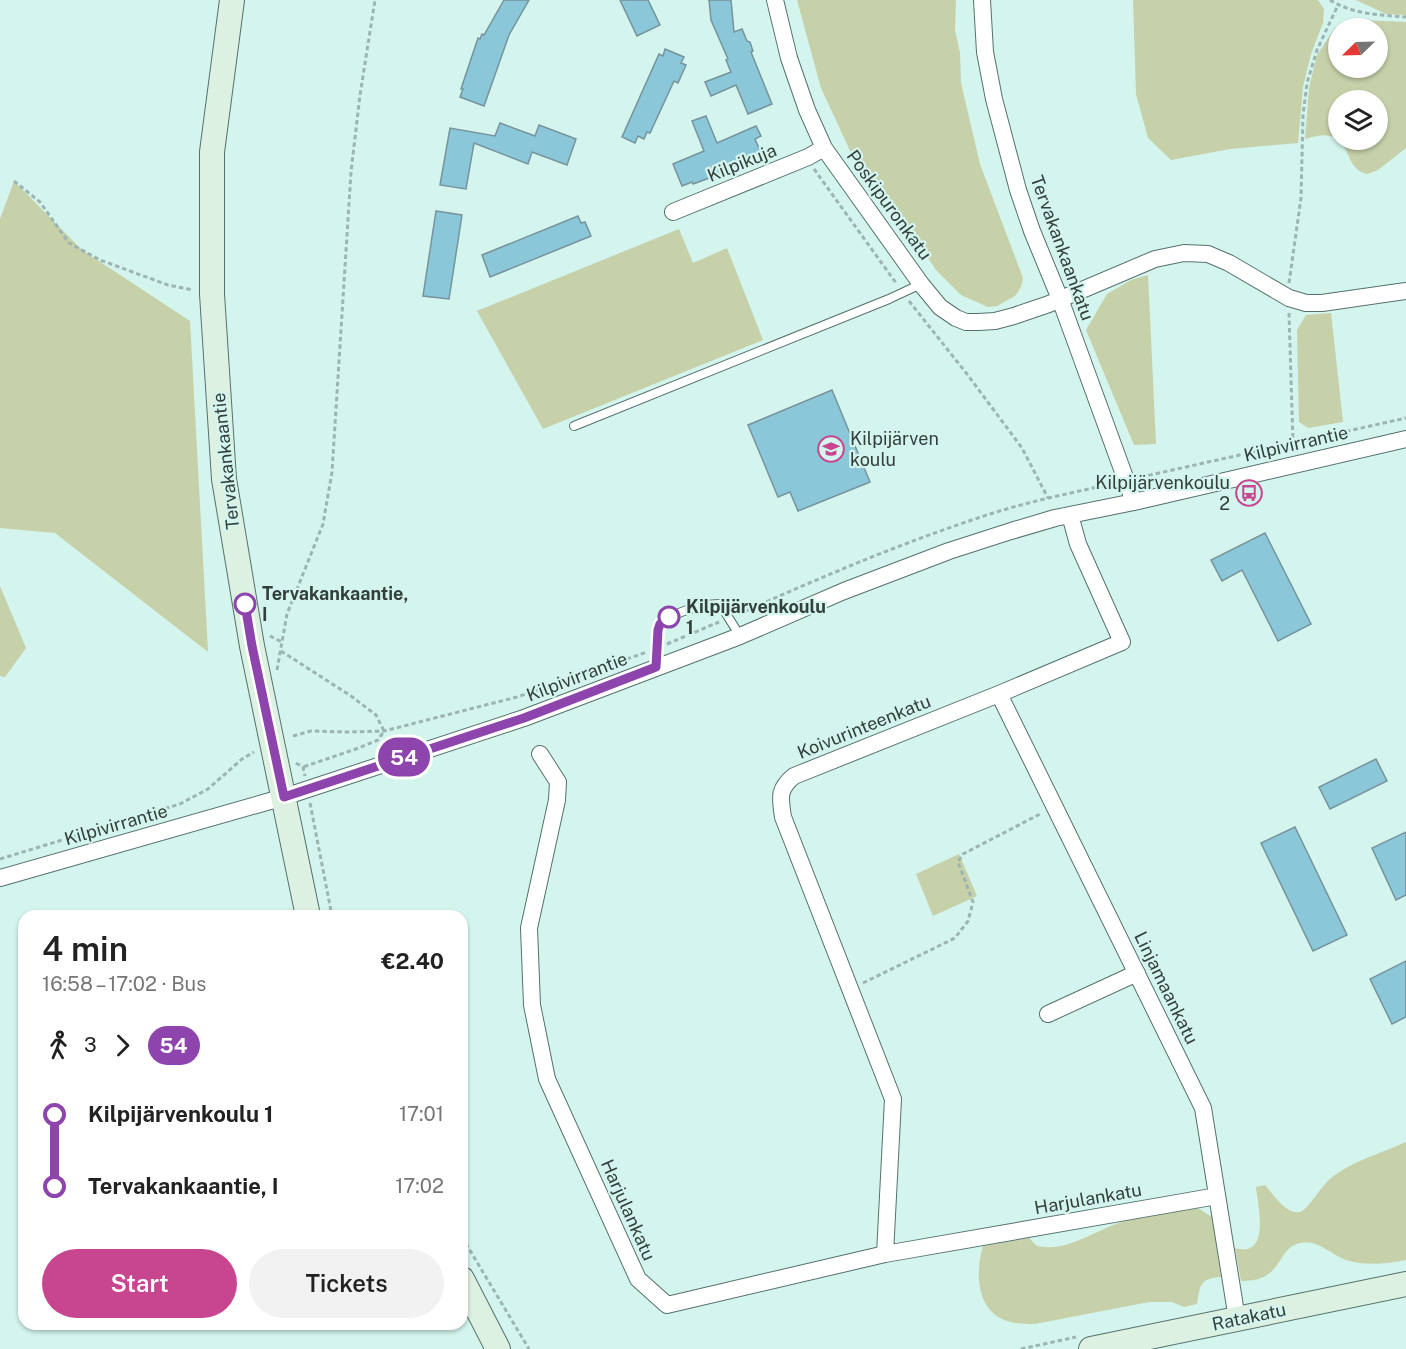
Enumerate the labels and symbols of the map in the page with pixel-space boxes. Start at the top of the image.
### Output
north arrow [1328,18,1388,78]
street label: Kilpikuja [704,139,779,186]
street label: Poskipuronkatu [842,146,936,264]
street label: Tervakankaankatu [1026,172,1098,323]
street label: Tervakankaantie [208,392,243,530]
street label: Kilpivirrantie [1242,421,1350,466]
place label: Kilpijärven koulu [850,428,939,470]
school or university icon: Kilpijärven koulu [816,434,846,464]
place label: Kilpijärvenkoulu 2 [1095,472,1230,514]
bus stop icon: Kilpijärvenkoulu 2 [1234,478,1264,508]
place label: Tervakankaantie, I [262,583,408,625]
marker: Tervakankaantie, I [234,593,256,615]
place label: Kilpijärvenkoulu 1 [686,596,826,638]
marker: Kilpijärvenkoulu 1 [658,606,680,628]
street label: Kilpivirrantie [523,648,630,705]
street label: Koivurinteenkatu [794,690,934,763]
line badge: 54 [377,738,431,777]
street label: Kilpivirrantie [62,800,170,849]
street label: Linjamaankatu [1130,928,1203,1047]
street label: Harjulankatu [597,1156,660,1264]
street label: Harjulankatu [1033,1179,1143,1218]
street label: Ratakatu [1210,1298,1288,1335]

